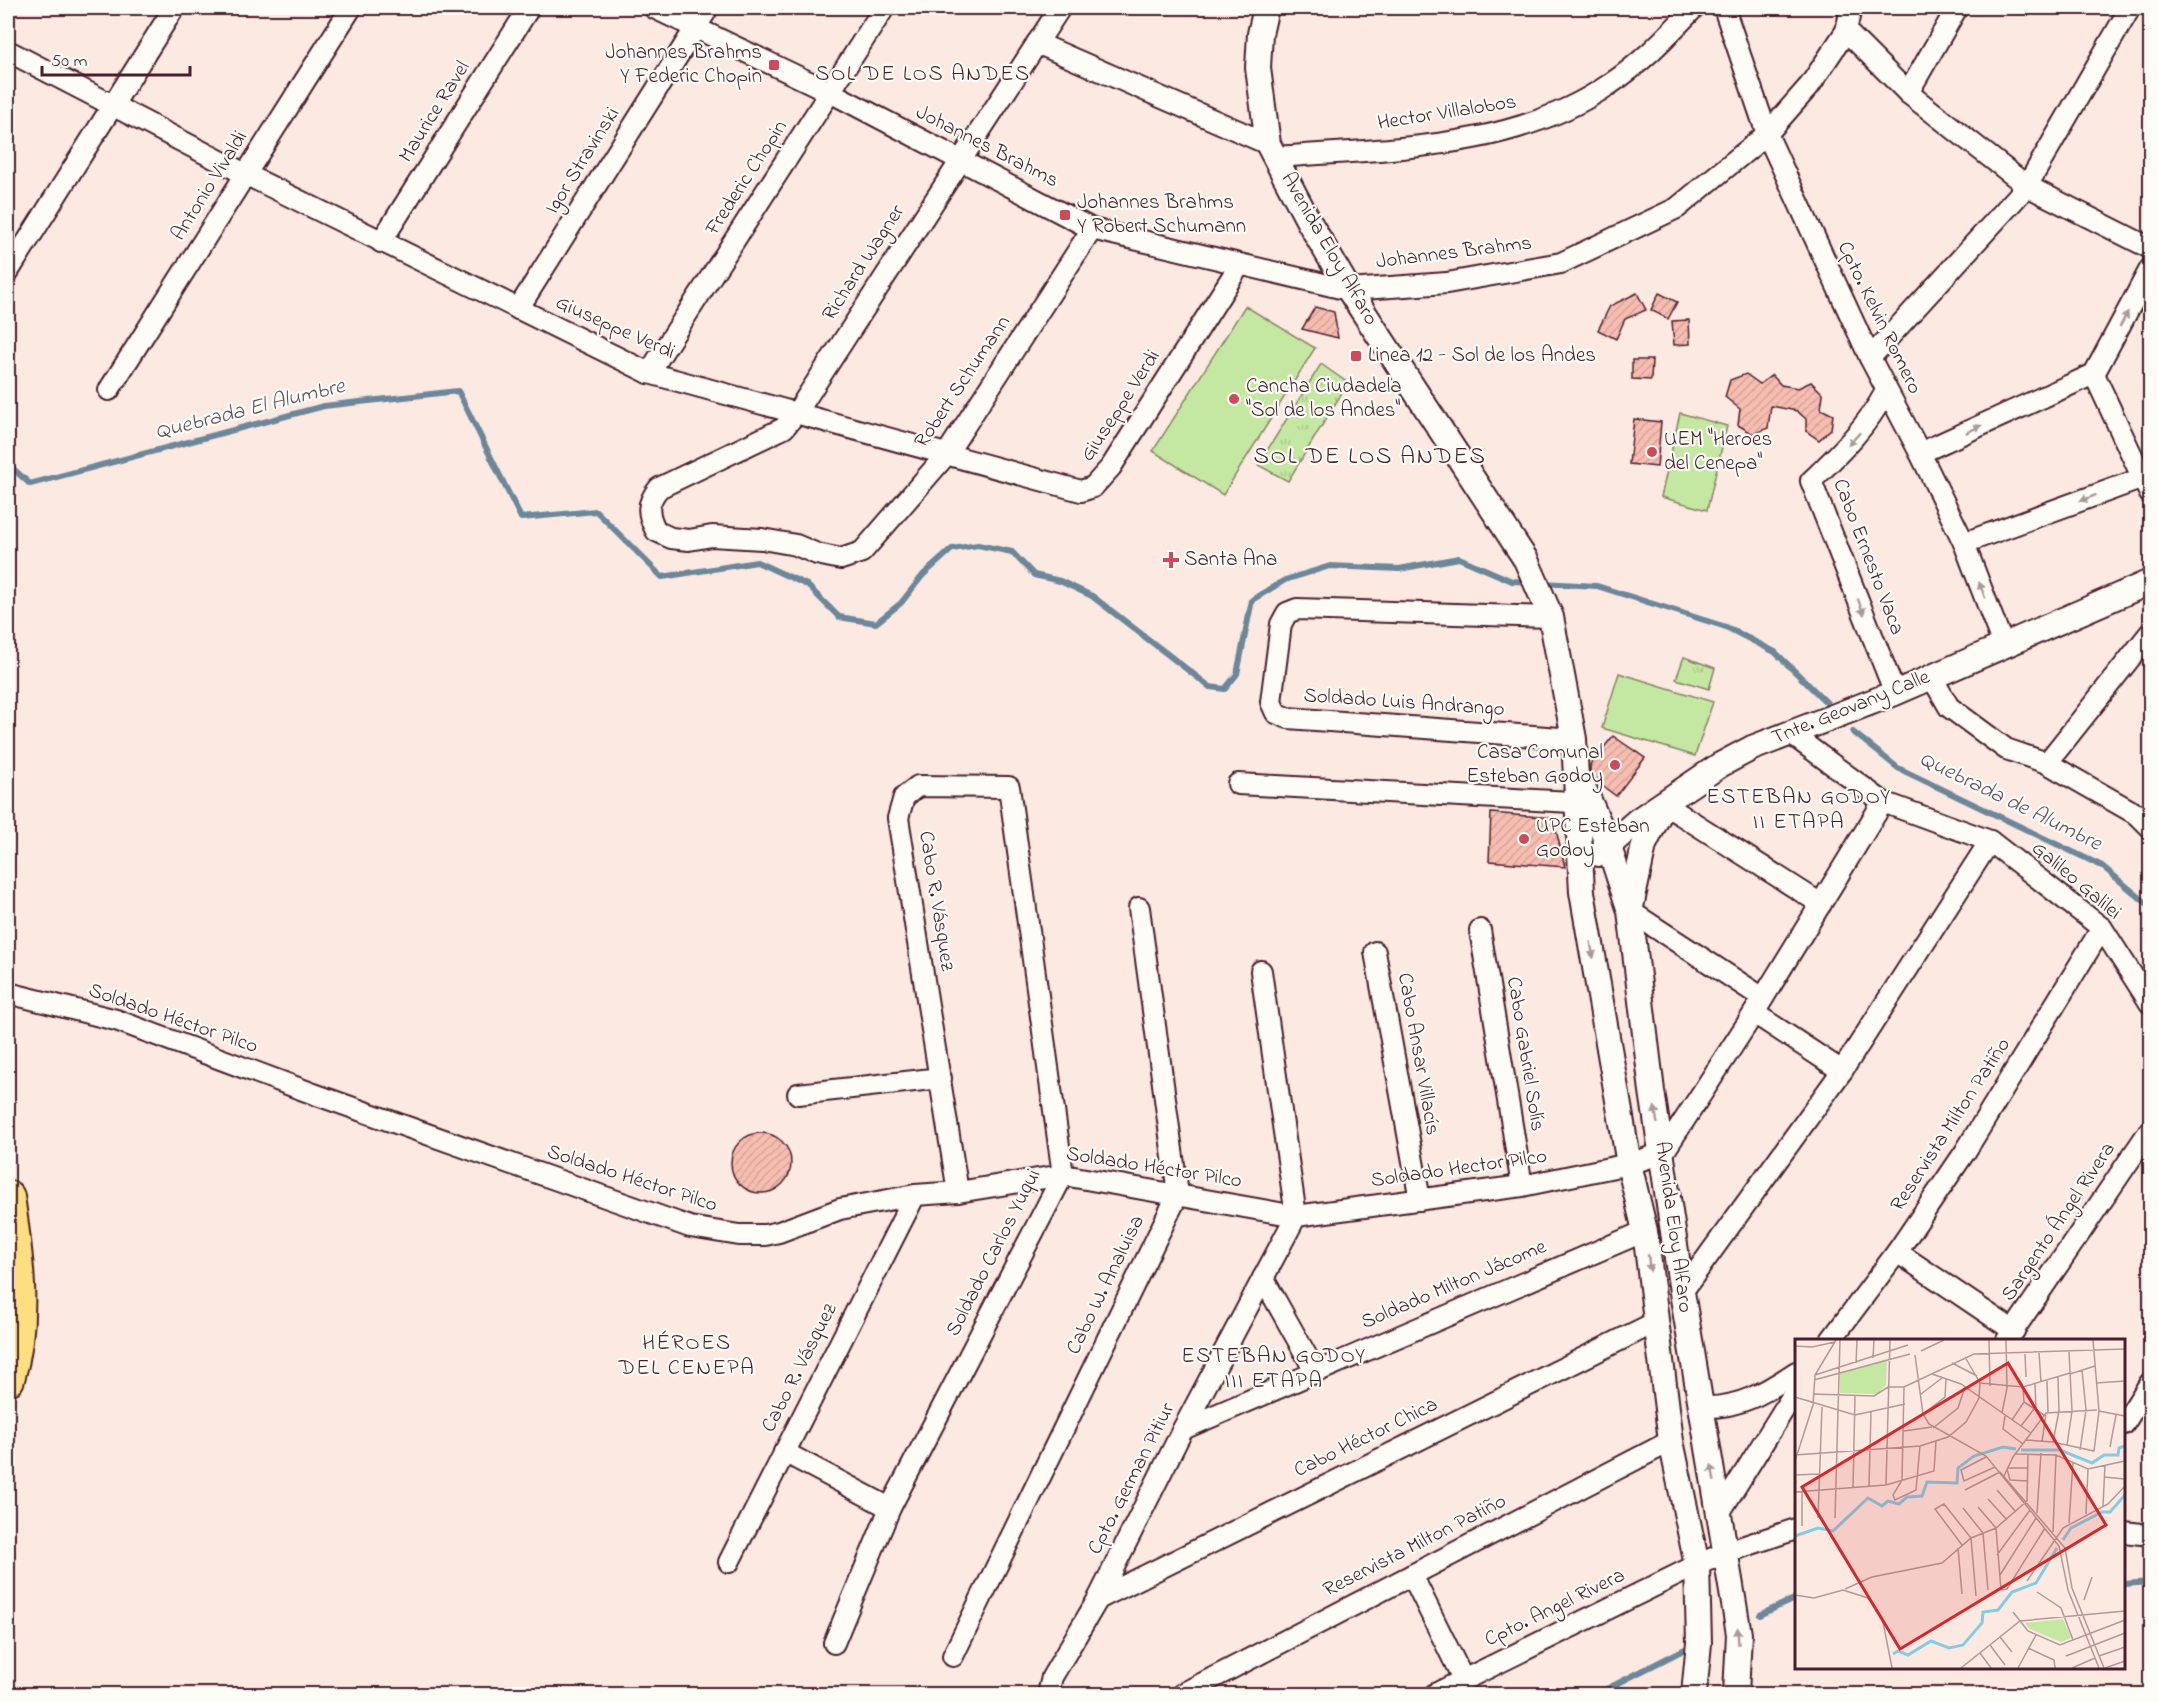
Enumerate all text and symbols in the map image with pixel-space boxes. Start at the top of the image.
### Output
place label: Johannes Brahms Y Federic Chopin [605,38,762,92]
scale bar [42,39,190,77]
text: 50 m [51,49,88,75]
street label: Maurice Ravel [392,55,478,169]
marker: Johannes Brahms Y Federic Chopin [767,58,781,72]
district label: SOL DE LOS ANDES [815,59,1031,91]
street label: Hector Villalobos [1375,87,1519,139]
street label: Johannes Brahms [910,98,1064,196]
street label: Igor Stravinski [538,102,630,221]
street label: Frederic Chopin [698,115,796,242]
street label: Antonio Vivaldi [164,125,256,247]
street label: Avenida Eloy Alfaro [1271,167,1385,332]
place label: Johannes Brahms Y Robert Schumann [1077,188,1246,242]
street label: Richard Wagner [815,199,915,328]
marker: Johannes Brahms Y Robert Schumann [1058,208,1072,222]
street label: Johannes Brahms [1374,229,1534,277]
street label: Cpto. Kelvin Romero [1829,236,1929,400]
street label: Giuseppe Verdi [550,288,680,368]
street label: Robert Schumann [907,310,1019,454]
one-way arrow [2119,310,2129,327]
place label: Linea 12 - Sol de los Andes [1368,341,1596,371]
street label: Giuseppe Verdi [1074,344,1168,468]
marker: Linea 12 - Sol de los Andes [1349,349,1363,363]
water label: Quebrada El Alumbre [152,371,349,449]
place label: Cancha Ciudadela "Sol de los Andes" [1246,372,1402,426]
marker: Cancha Ciudadela "Sol de los Andes" [1227,392,1241,406]
one-way arrow [1965,424,1983,434]
place label: UEM "Heroes del Cenepa" [1664,425,1772,479]
one-way arrow [1847,431,1861,445]
district label: SOL DE LOS ANDES [1254,440,1486,475]
marker: UEM "Heroes del Cenepa" [1645,445,1659,459]
street label: Cabo Ernesto Vaca [1824,475,1912,639]
one-way arrow [2079,493,2097,503]
place label: Santa Ana [1184,545,1277,575]
marker: Santa Ana [1162,551,1180,569]
one-way arrow [1977,581,1986,599]
one-way arrow [1857,598,1866,616]
street label: Tnte. Geovany Calle [1768,662,1936,755]
street label: Soldado Luis Andrango [1302,681,1506,727]
place label: Casa Comunal Esteban Godoy [1467,738,1603,794]
water label: Quebrada de Alumbre [1913,744,2108,861]
marker: Casa Comunal Esteban Godoy [1608,758,1622,772]
district label: ESTEBAN GODOY II ETAPA [1706,782,1892,839]
place label: UPC Esteban Godoy [1536,812,1650,868]
street label: Cabo R. Vásquez [910,829,962,973]
marker: UPC Esteban Godoy [1517,832,1531,846]
street label: Galileo Galilei [2024,834,2128,928]
one-way arrow [1588,940,1597,959]
street label: Cabo Ansar Villacís [1389,971,1447,1137]
street label: Cabo Gabriel Solís [1498,975,1552,1133]
street label: Soldado Héctor Pilco [84,976,262,1062]
street label: Reservista Milton Patiño [1883,1032,2019,1218]
one-way arrow [1651,1105,1660,1124]
street label: Sargento Ángel Rivera [1994,1136,2125,1309]
street label: Soldado Héctor Pilco [543,1137,721,1221]
street label: Soldado Héctor Pilco [1064,1139,1244,1197]
street label: Avenida Eloy Alfaro [1644,1139,1700,1315]
street label: Soldado Hector Pilco [1369,1142,1549,1196]
street label: Soldado Carlos Yuqui [939,1164,1049,1342]
street label: Cabo W. Analuisa [1059,1210,1153,1360]
street label: Soldado Milton Jácome [1357,1232,1552,1338]
one-way arrow [1644,1253,1653,1272]
street label: Cabo R. Vásquez [755,1298,846,1438]
district label: HÉROES DEL CENEPA [618,1328,755,1385]
inset map [1795,1339,2125,1669]
district label: ESTEBAN GODOY III ETAPA [1181,1341,1367,1398]
street label: Cabo Héctor Chica [1289,1390,1443,1486]
street label: Cpto. German Pitiur [1081,1397,1183,1560]
one-way arrow [1708,1464,1717,1483]
street label: Reservista Milton Patiño [1318,1487,1512,1605]
street label: Cpto. Angel Rivera [1480,1561,1631,1657]
one-way arrow [1734,1627,1743,1646]

